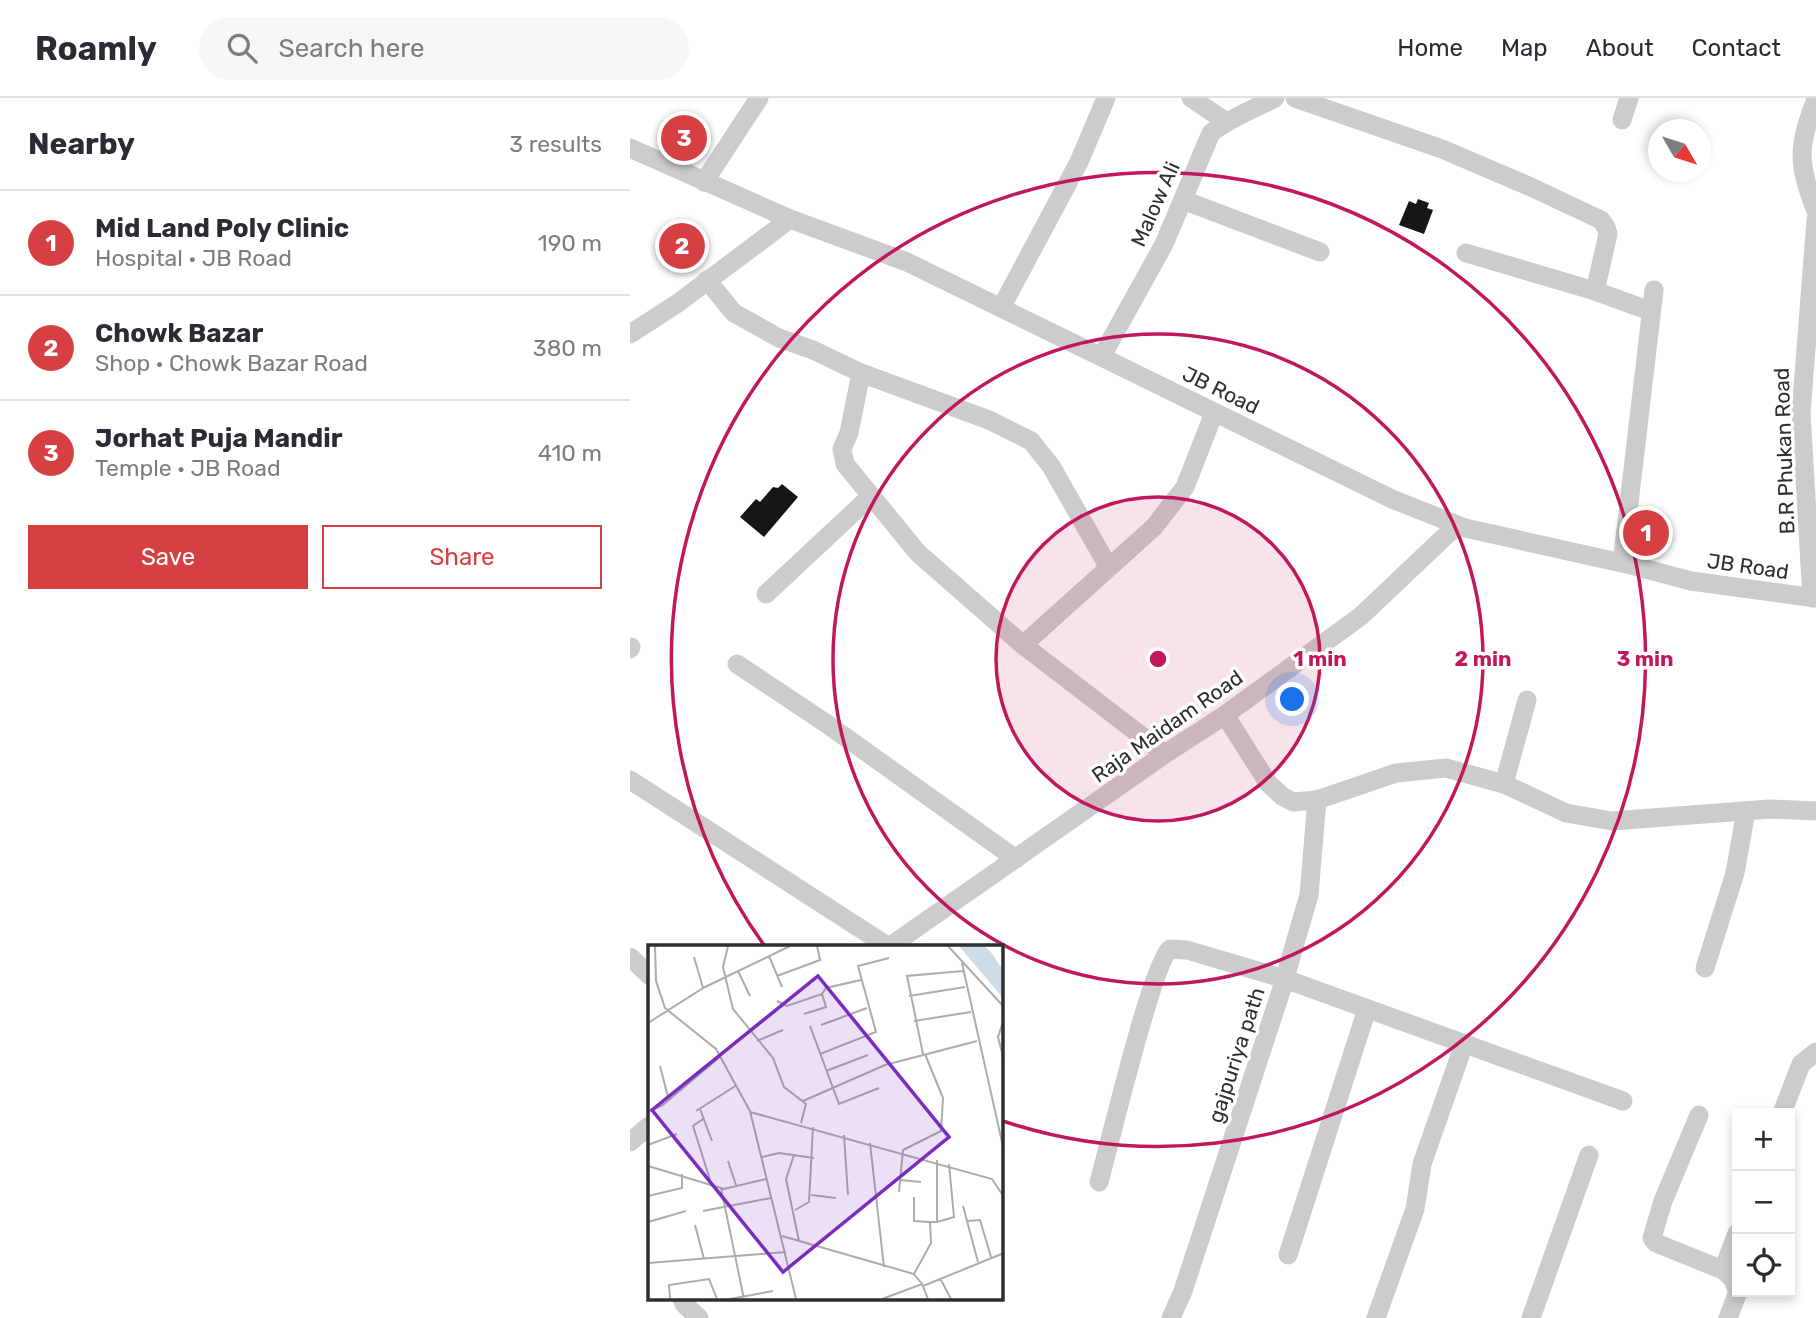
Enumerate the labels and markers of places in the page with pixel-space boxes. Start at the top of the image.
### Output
pin: 3 [661,112,707,164]
pin: 2 [659,220,705,272]
pin: 1 [1623,507,1669,559]
centre of rings [1146,647,1170,671]

